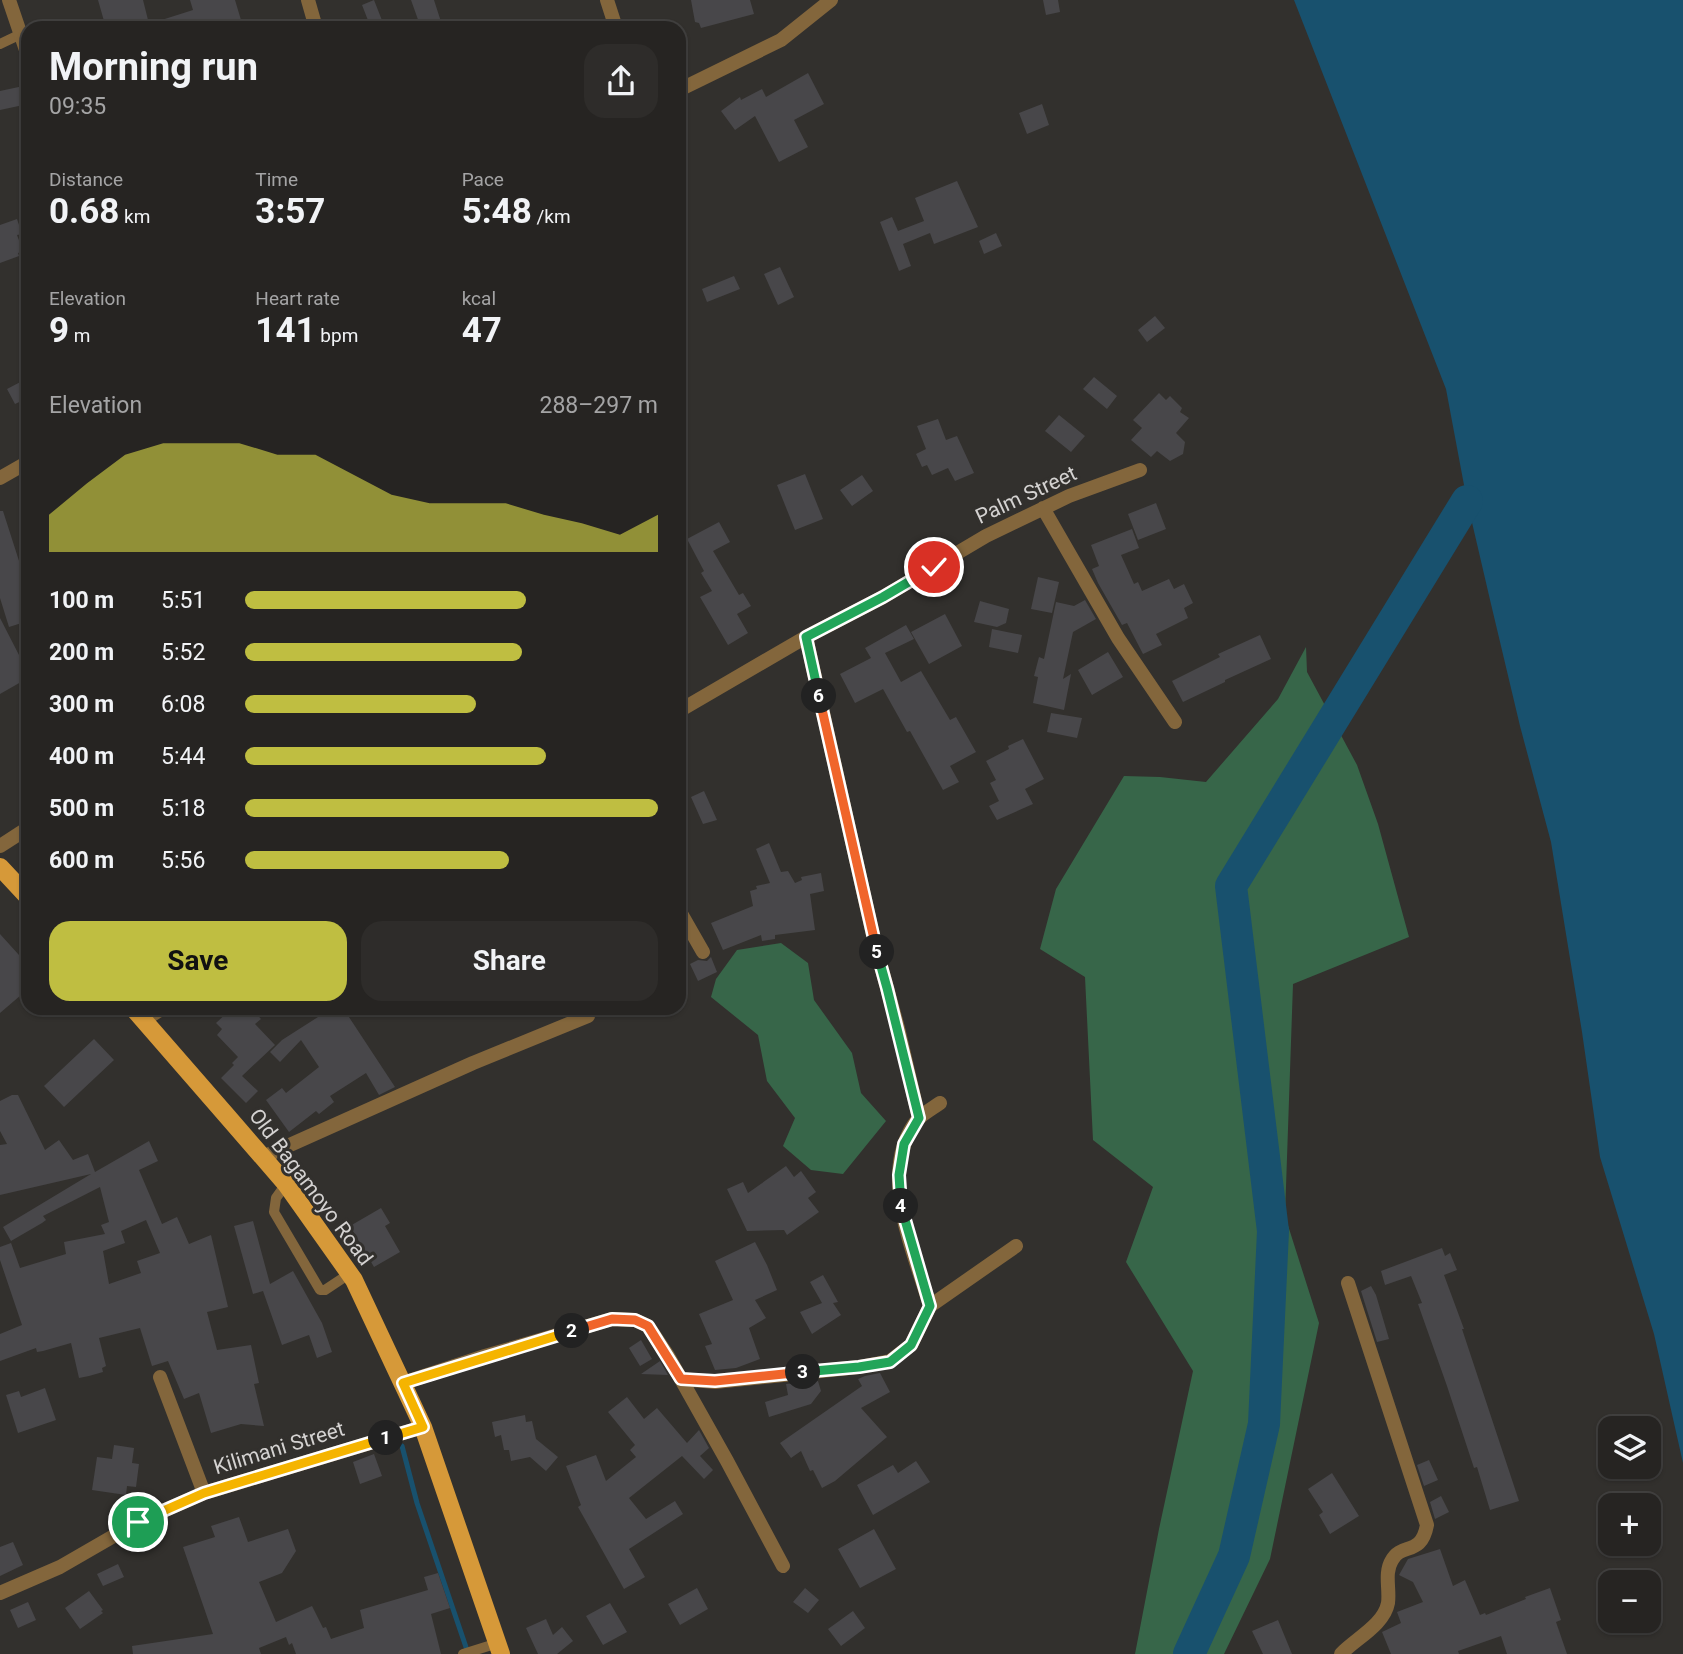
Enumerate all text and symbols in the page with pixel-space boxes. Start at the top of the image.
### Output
button: share [584,44,658,118]
text: Morning run [49,45,258,89]
text: 09:35 [49,93,106,120]
text: Distance [49,168,123,191]
text: Time [255,168,298,191]
text: Pace [462,168,504,191]
text: 0.68 [49,191,119,232]
text: 3:57 [255,191,325,232]
text: 5:48 [462,191,532,232]
text: km [119,205,150,228]
text: /km [532,205,571,228]
text: Elevation [49,287,126,310]
text: Heart rate [255,287,340,310]
text: kcal [462,287,496,310]
text: 9 [49,310,69,351]
text: 141 [255,310,316,351]
text: 47 [462,310,502,351]
text: m [69,324,90,347]
text: bpm [316,324,358,347]
text: Elevation [49,392,142,419]
text: 288–297 m [539,392,658,419]
street label: Palm Street [972,461,1080,529]
pin [904,537,964,597]
icon: check [915,548,953,586]
text: 100 m [49,587,114,614]
text: 5:51 [161,587,205,614]
text: 200 m [49,639,114,666]
text: 5:52 [161,639,205,666]
pin: 6 [802,678,836,714]
text: 6 [813,684,824,707]
text: 300 m [49,691,114,718]
text: 6:08 [161,691,205,718]
text: 400 m [49,743,114,770]
text: 5:44 [161,743,205,770]
text: 500 m [49,795,114,822]
text: 5:18 [161,795,205,822]
text: 600 m [49,847,114,874]
text: 5:56 [161,847,205,874]
button: Save [49,921,347,1001]
button: Share [361,921,658,1001]
pin: 5 [860,934,894,970]
text: 5 [871,940,882,963]
street label: Old Bagamoyo Road [244,1104,378,1270]
pin: 4 [884,1188,918,1224]
text: 4 [895,1194,906,1217]
pin: 2 [554,1314,590,1348]
text: 2 [566,1319,577,1342]
pin: 3 [786,1354,820,1390]
text: 3 [797,1360,808,1383]
map controls [1598,1416,1661,1633]
button: layers [1598,1416,1661,1479]
street label: Kilimani Street [211,1417,347,1479]
pin: 1 [368,1420,404,1456]
text: 1 [380,1426,391,1449]
pin [108,1492,168,1552]
button: + [1598,1493,1661,1556]
icon: arrive [119,1503,157,1541]
button: − [1598,1570,1661,1633]

